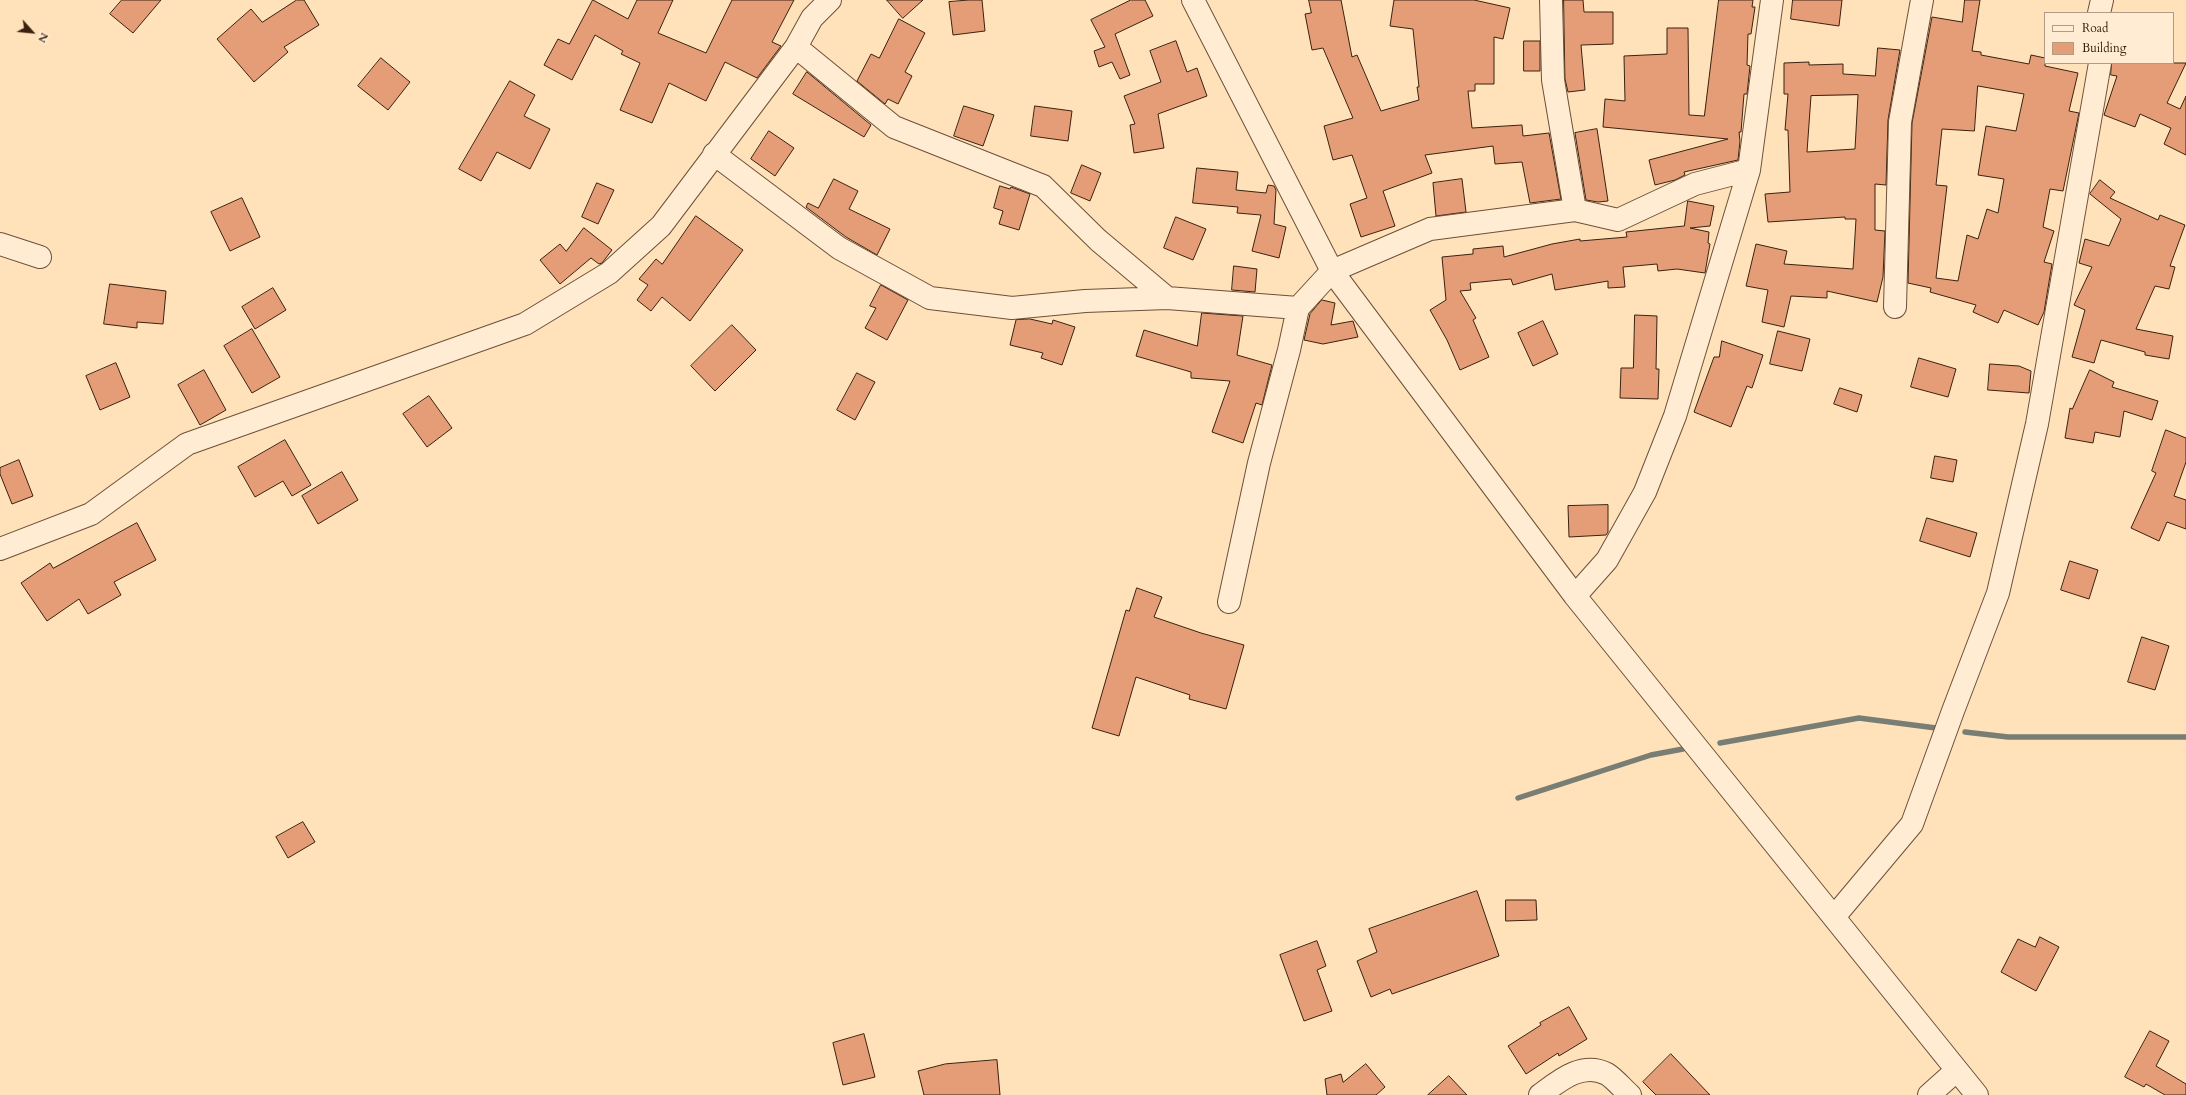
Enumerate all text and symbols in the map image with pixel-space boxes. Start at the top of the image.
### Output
north arrow [12,12,52,52]
legend [2044,12,2174,64]
text: Road [2082,20,2108,36]
text: N [34,30,52,45]
text: Building [2082,40,2126,56]

